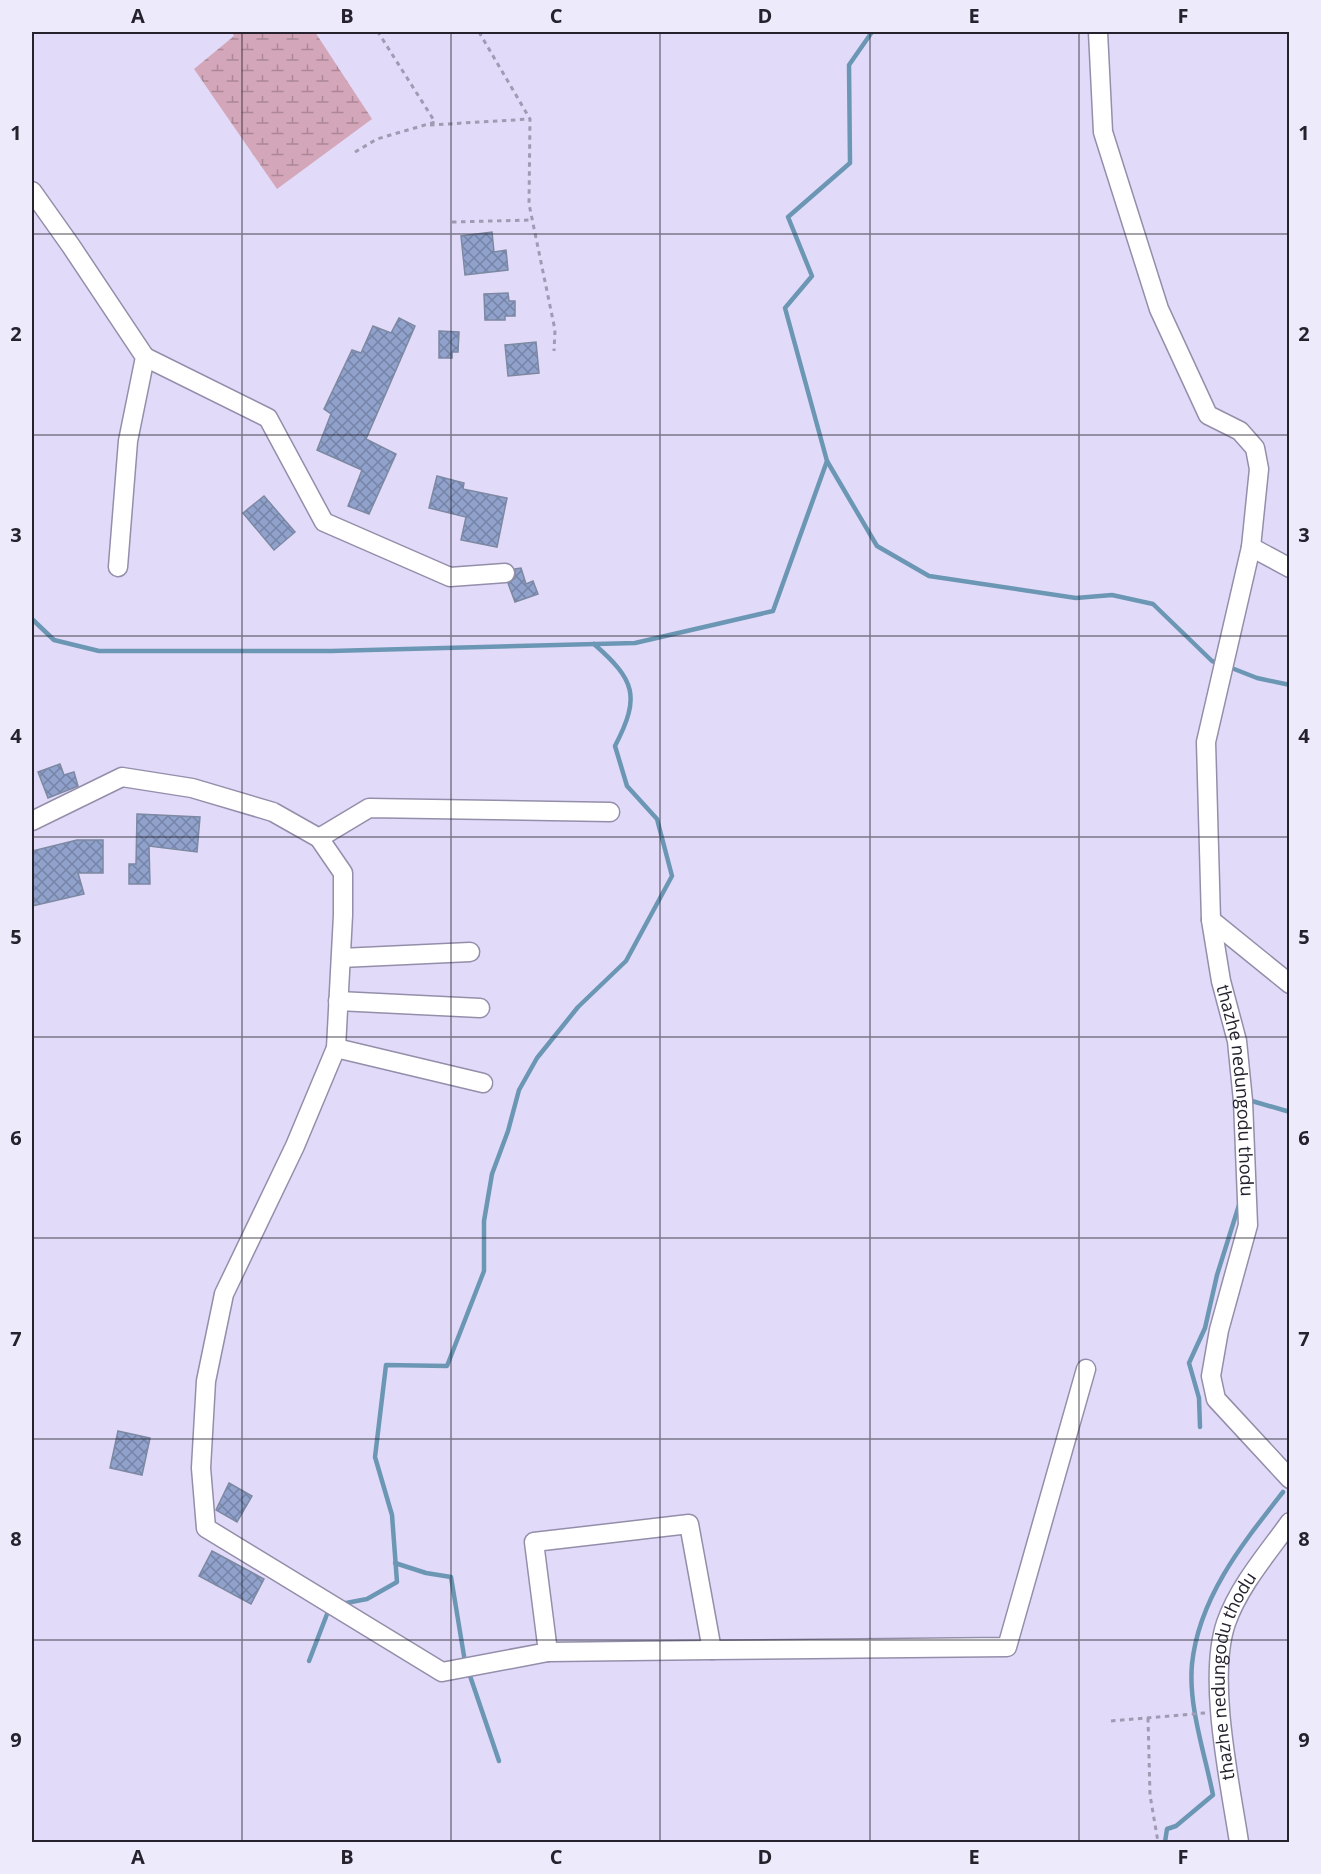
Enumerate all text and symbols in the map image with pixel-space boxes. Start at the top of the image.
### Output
text: A [131,2,145,29]
text: B [340,2,354,29]
text: C [550,2,563,29]
text: D [758,2,772,29]
text: E [968,2,980,29]
text: F [1178,2,1188,29]
text: 1 [10,119,22,146]
text: 1 [1298,119,1310,146]
text: 2 [10,320,22,347]
text: 2 [1298,320,1310,347]
text: 3 [10,521,22,548]
text: 3 [1298,521,1310,548]
text: 4 [10,722,22,749]
text: 4 [1298,722,1310,749]
text: 5 [10,923,22,950]
text: 5 [1298,923,1310,950]
street label: thazhe nedungodu thodu [1211,982,1260,1197]
text: 6 [10,1124,22,1151]
text: 6 [1298,1124,1310,1151]
text: 7 [10,1325,22,1352]
text: 7 [1298,1325,1310,1352]
text: 8 [10,1525,22,1552]
text: 8 [1298,1525,1310,1552]
street label: thazhe nedungodu thodu [1206,1567,1261,1782]
text: 9 [10,1726,22,1753]
text: 9 [1298,1726,1310,1753]
text: A [131,1843,145,1870]
text: B [340,1843,354,1870]
text: C [550,1843,563,1870]
text: D [758,1843,772,1870]
text: E [968,1843,980,1870]
text: F [1178,1843,1188,1870]

